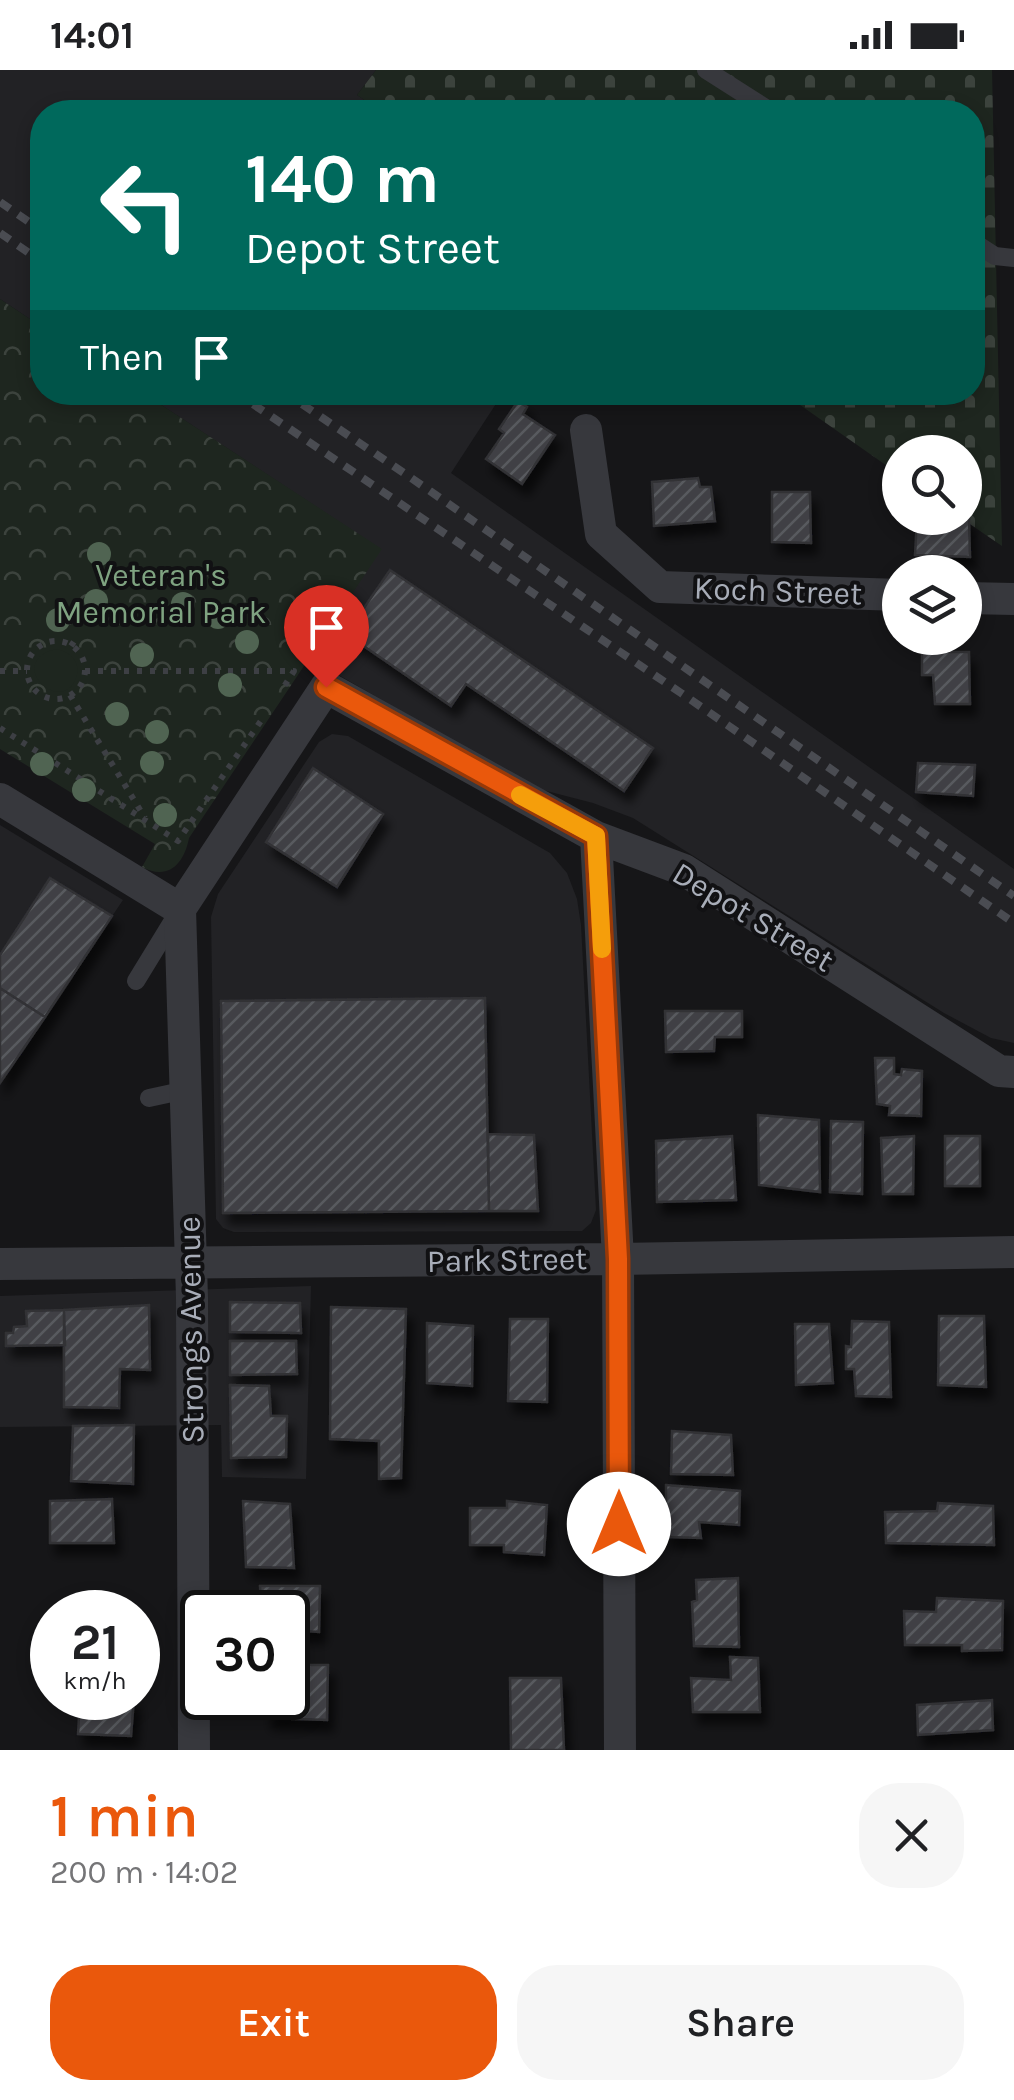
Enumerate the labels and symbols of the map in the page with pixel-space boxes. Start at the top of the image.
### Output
park label: Veteran's Memorial Park [55,557,267,631]
street label: Koch Street [693,570,863,612]
pin [284,585,369,688]
street label: Depot Street [666,854,840,980]
street label: Strongs Avenue [171,1216,211,1444]
street label: Park Street [427,1240,587,1280]
position arrow [567,1472,671,1576]
speed limit sign: 30 [180,1590,310,1720]

